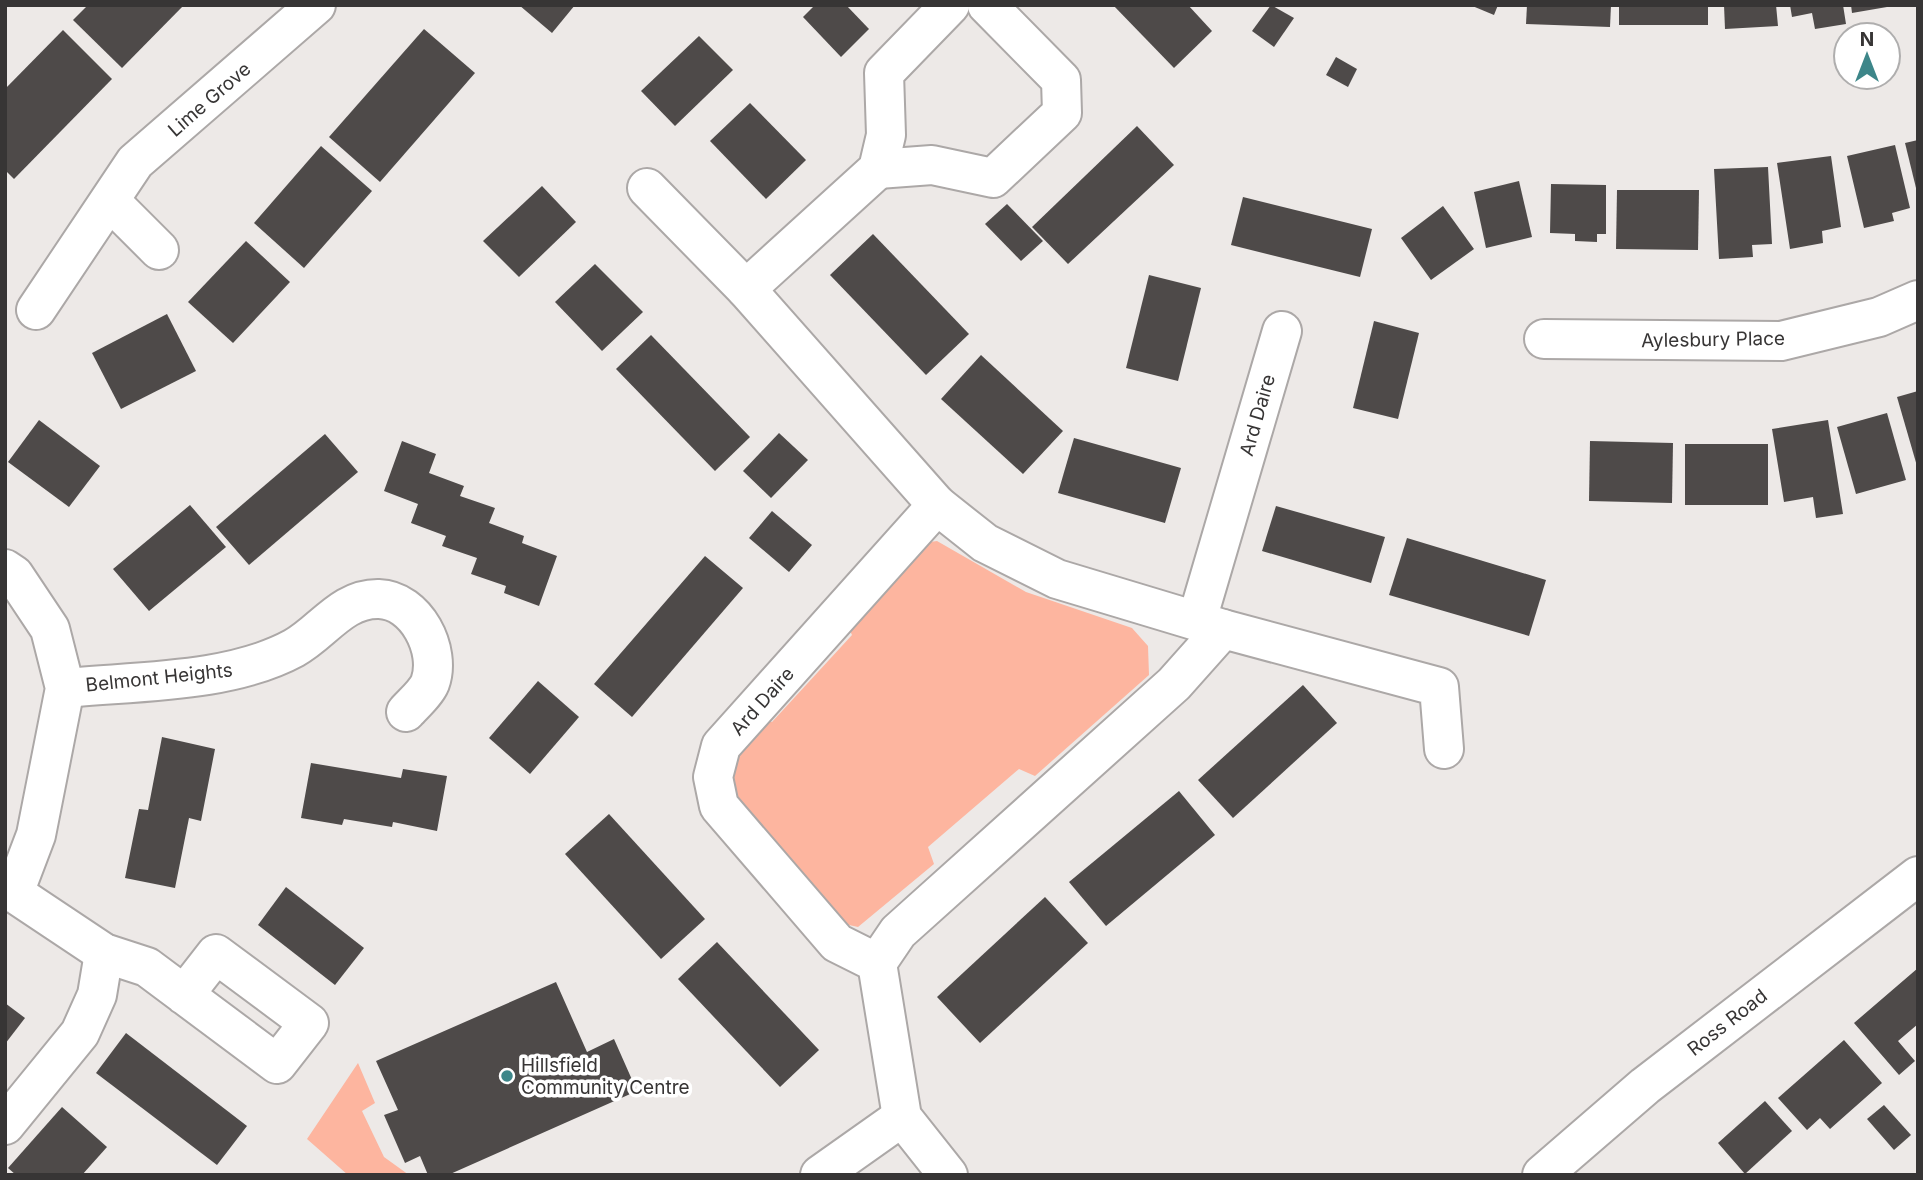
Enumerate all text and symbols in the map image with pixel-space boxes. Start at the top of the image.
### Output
north arrow [1832,21,1902,91]
text: N [1860,28,1874,51]
street label: Lime Grove [163,57,255,141]
street label: Aylesbury Place [1641,327,1785,352]
street label: Ard Daire [1235,372,1280,459]
street label: Belmont Heights [84,658,234,697]
street label: Ard Daire [726,662,799,740]
street label: Ross Road [1683,984,1772,1061]
place label: Hillsfield Community Centre [521,1054,690,1099]
marker: Hillsfield Community Centre [499,1068,515,1084]

